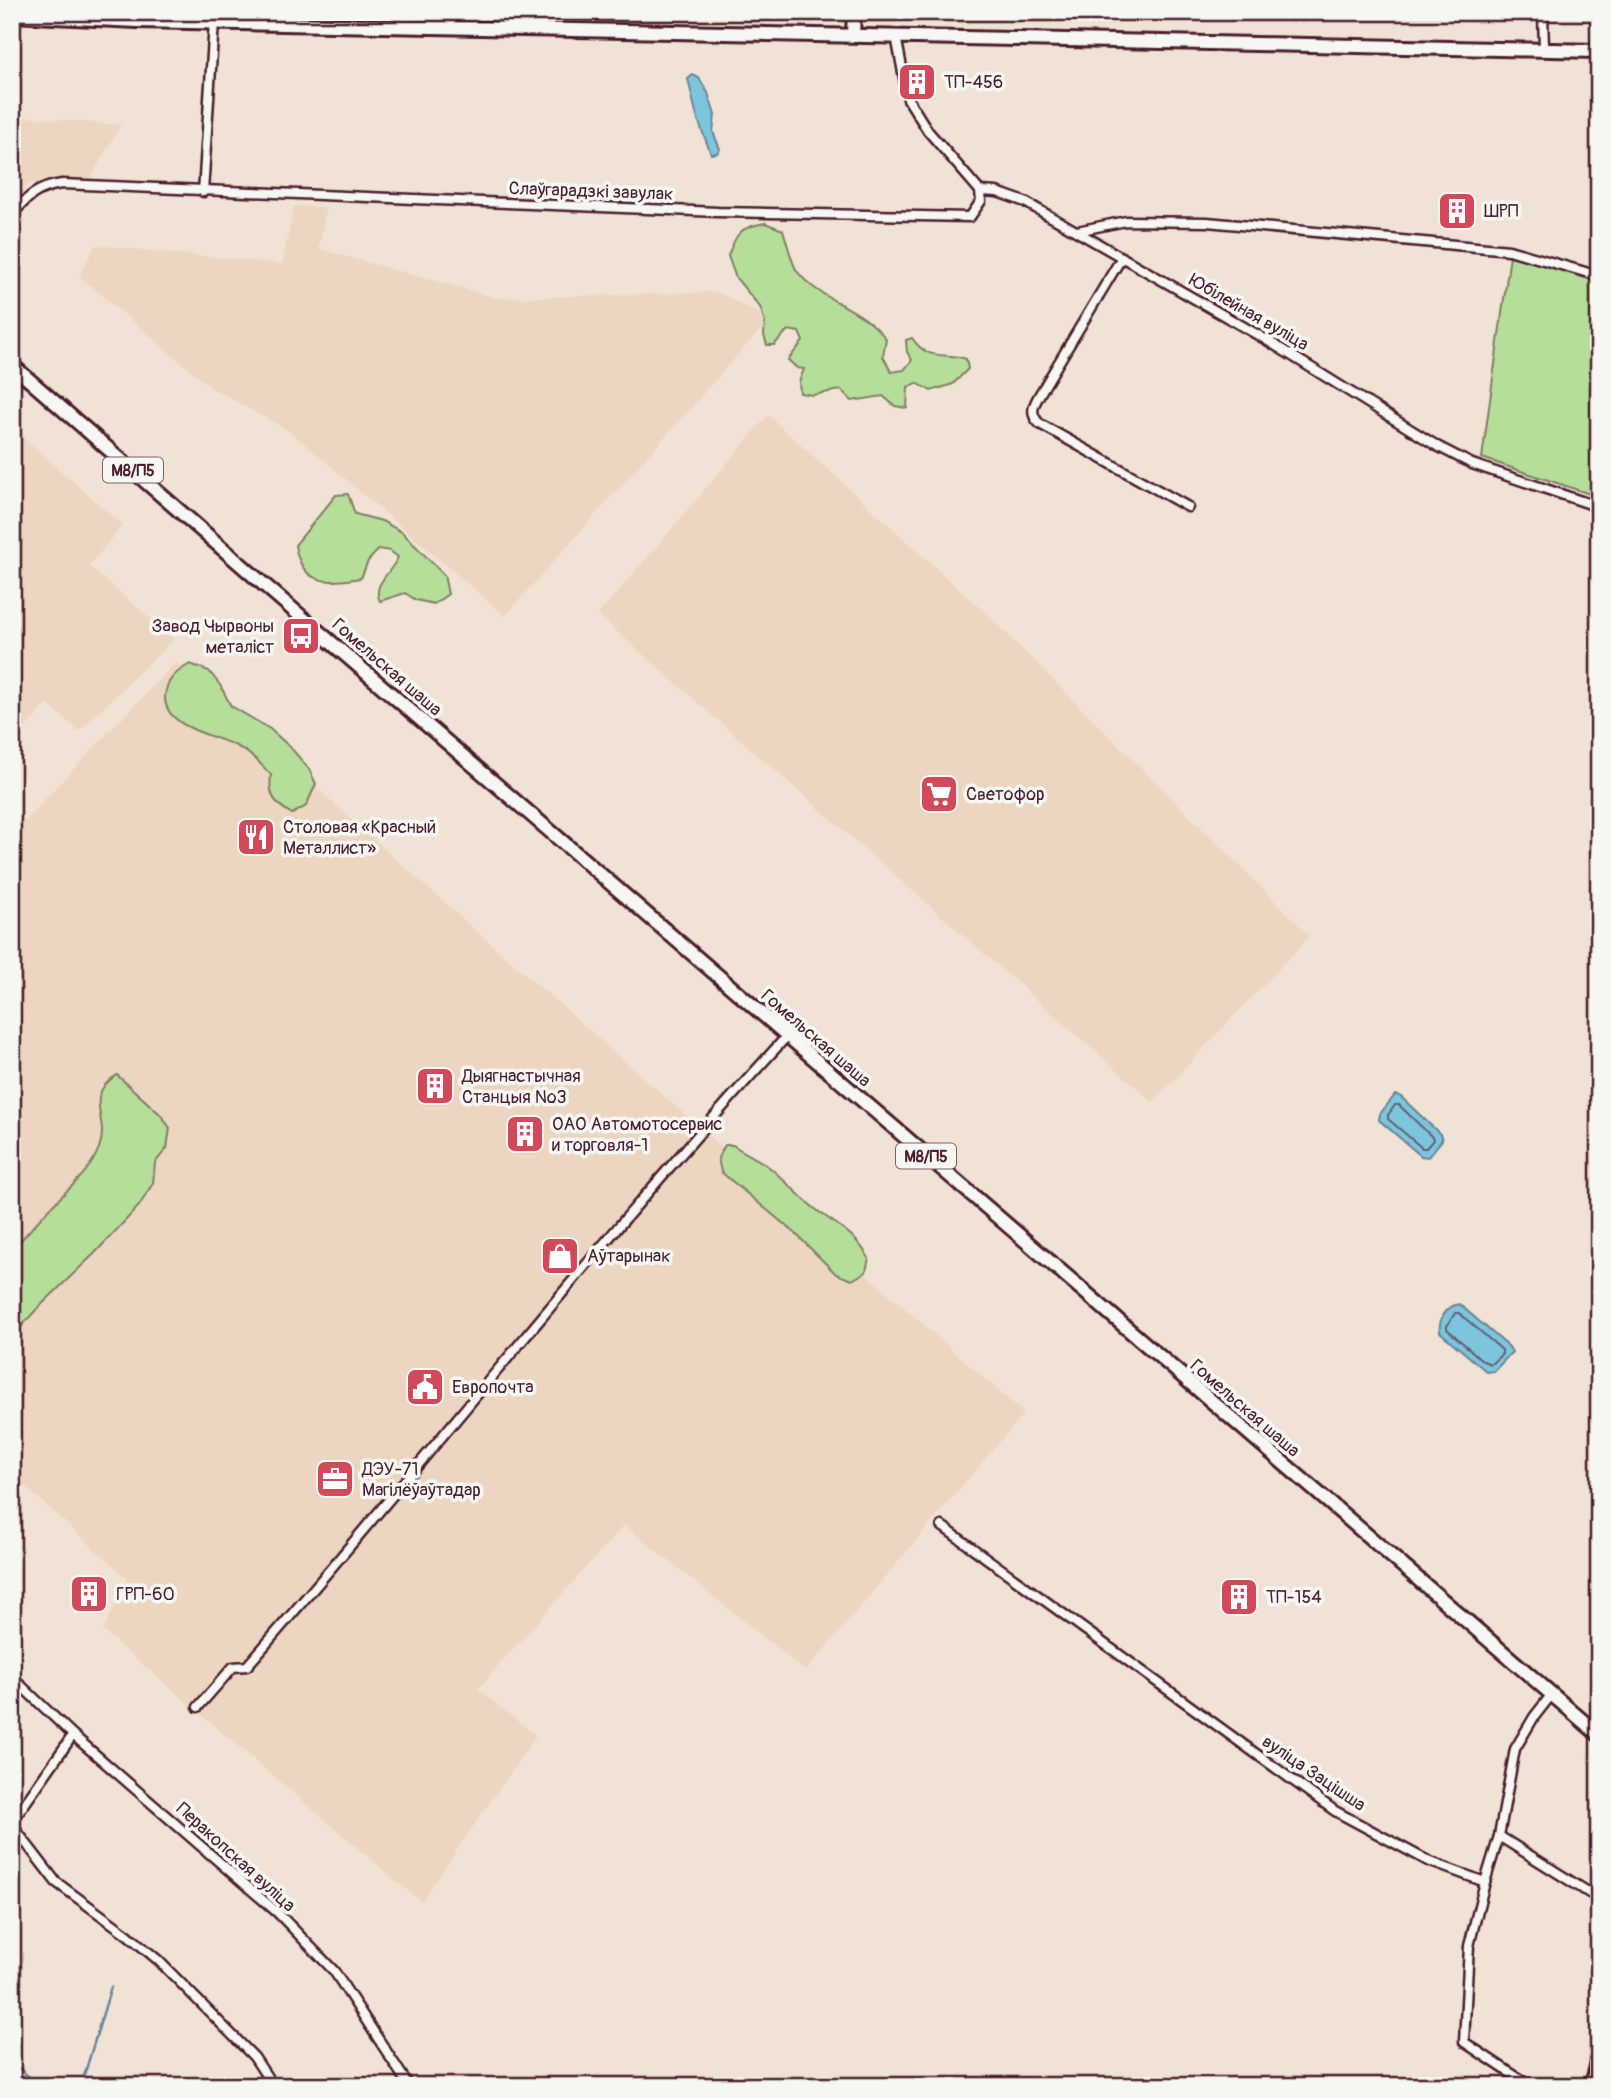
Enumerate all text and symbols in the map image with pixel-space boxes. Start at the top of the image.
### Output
building icon: ТП-456 [896,61,938,103]
place label: ТП-456 [944,71,1003,94]
street label: Слаўгарадзкі завулак [508,177,674,206]
building icon: ШРП [1436,190,1478,232]
place label: ШРП [1484,200,1519,223]
street label: Юбілейная вуліца [1185,269,1313,356]
road number: М8/П5 [103,457,163,482]
street label: Гомельская шаша [327,613,446,721]
place label: Завод Чырвоны металіст [152,615,274,659]
bus stop icon: Завод Чырвоны металіст [280,615,322,657]
supermarket icon: Светофор [918,773,960,815]
place label: Светофор [966,783,1044,806]
restaurant icon: Столовая «Красный Металлист» [235,816,277,858]
place label: Столовая «Красный Металлист» [283,816,436,860]
street label: Гомельская шаша [756,984,875,1092]
building icon: Дыягнастычная Станцыя №3 [414,1065,456,1107]
place label: Дыягнастычная Станцыя №3 [461,1065,581,1109]
building icon: ОАО Автомотосервис и торговля-1 [504,1113,546,1155]
place label: ОАО Автомотосервис и торговля-1 [552,1113,722,1157]
road number: М8/П5 [896,1144,956,1168]
shop icon: Аўтарынак [539,1235,581,1277]
place label: Аўтарынак [587,1245,671,1268]
street label: Гомельская шаша [1185,1354,1304,1462]
public building icon: Европочта [404,1366,446,1408]
place label: Европочта [452,1376,534,1399]
office icon: ДЭУ-71 Магілёўаўтадар [314,1458,356,1500]
place label: ДЭУ-71 Магілёўаўтадар [361,1458,481,1502]
building icon: ГРП-60 [68,1573,110,1615]
building icon: ТП-154 [1218,1576,1260,1618]
place label: ГРП-60 [116,1583,175,1606]
place label: ТП-154 [1266,1586,1322,1609]
street label: вуліца Зацішша [1257,1730,1370,1817]
street label: Перакопская вуліца [171,1798,300,1917]

